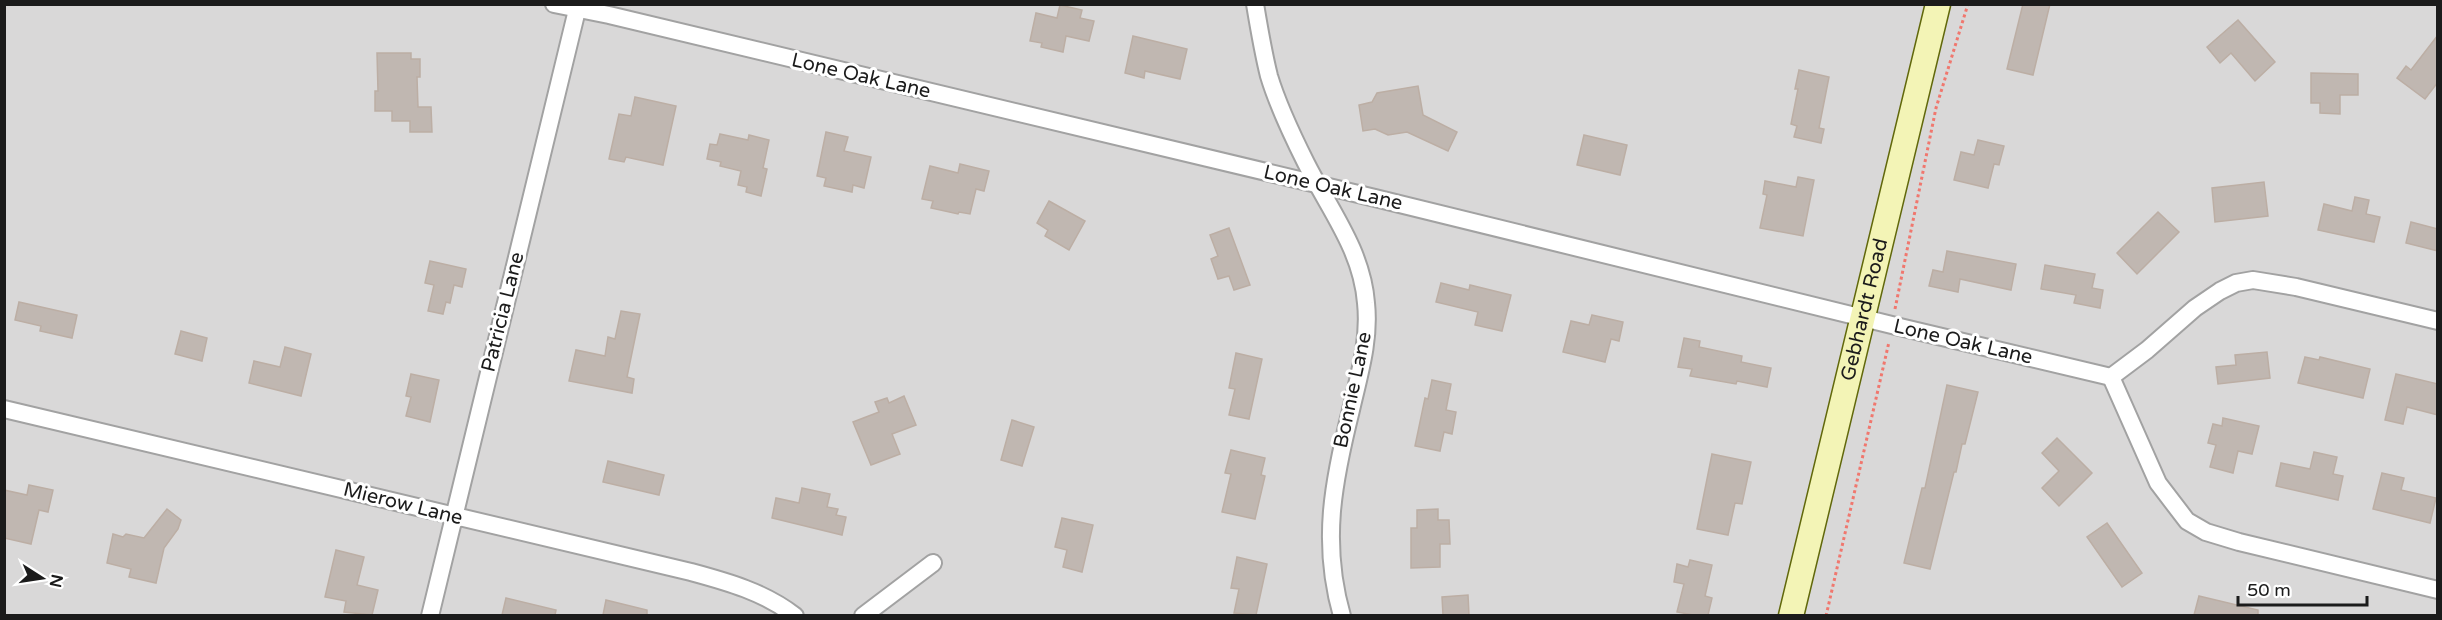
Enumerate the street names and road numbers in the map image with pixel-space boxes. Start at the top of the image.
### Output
street label: Lone Oak Lane [789,48,933,104]
street label: Lone Oak Lane [1261,160,1405,216]
street label: Gebhardt Road [1836,236,1893,383]
street label: Patricia Lane [477,250,529,374]
street label: Lone Oak Lane [1891,314,2035,370]
street label: Bonnie Lane [1329,330,1377,450]
street label: Mierow Lane [341,478,465,530]

